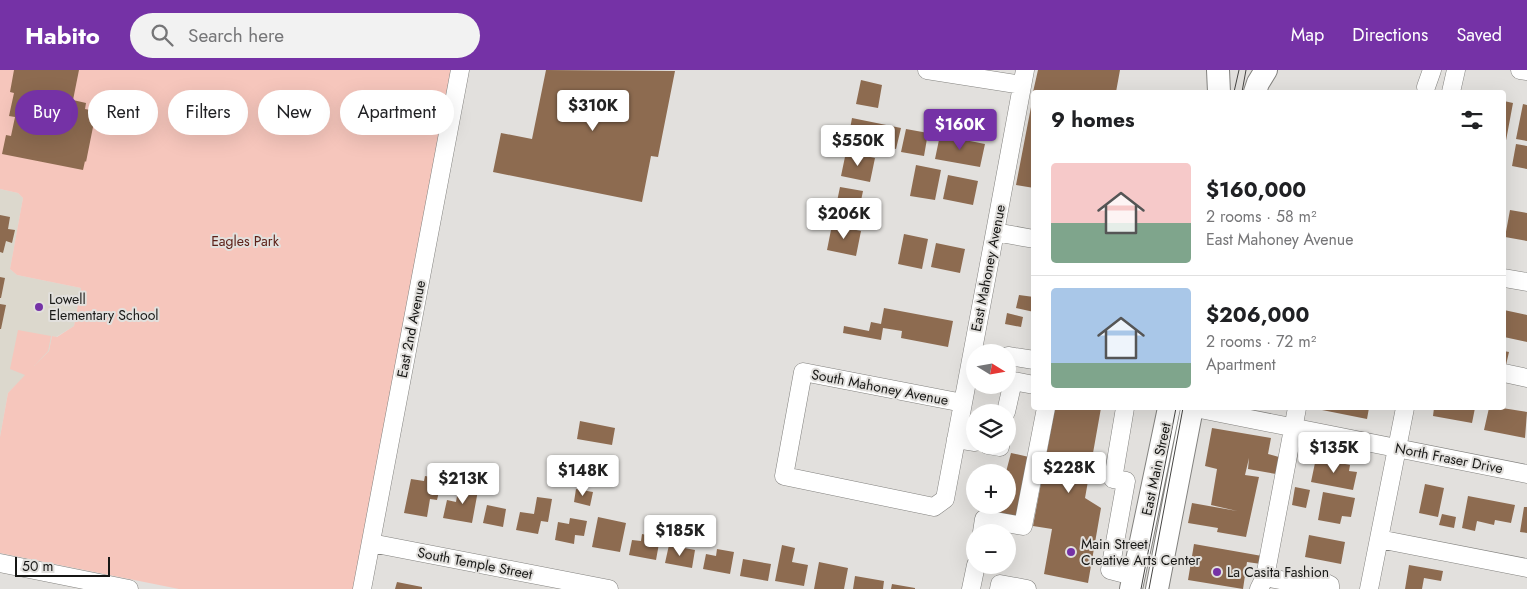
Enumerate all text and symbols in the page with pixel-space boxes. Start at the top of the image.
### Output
search box [130,13,480,58]
text: Habito [25,18,100,53]
icon: search [148,21,176,49]
text: Search here [188,22,284,49]
text: Map [1291,22,1324,48]
text: Directions [1352,22,1428,48]
text: Saved [1456,22,1502,48]
chip: Buy [15,90,78,135]
chip: Rent [88,90,158,135]
chip: Filters [168,90,248,135]
chip: New [258,90,330,135]
chip: Apartment [340,90,454,135]
pin: $310K [558,90,628,132]
text: $310K [568,94,618,117]
text: 9 homes [1051,105,1135,135]
icon: filters [1458,106,1486,134]
pin: $160K [925,108,995,151]
text: $160K [935,113,985,136]
pin: $550K [823,124,893,167]
text: $550K [832,129,884,152]
text: $160,000 [1206,175,1306,205]
icon: home [1091,183,1151,243]
pin: $206K [809,198,879,240]
text: $206K [818,202,870,225]
street label: East Mahoney Avenue [966,203,1010,333]
text: 2 rooms · 58 m² [1206,205,1317,228]
text: East Mahoney Avenue [1206,228,1353,251]
park label: Eagles Park [211,231,280,251]
street label: East 2nd Avenue [392,279,430,379]
place label: Lowell Elementary School [49,289,159,325]
text: $206,000 [1206,300,1309,330]
marker: Lowell Elementary School [33,301,45,313]
icon: home [1091,308,1151,368]
text: 2 rooms · 72 m² [1206,330,1316,353]
north arrow [966,344,1016,394]
map controls [966,344,1016,574]
text: Apartment [1206,353,1276,376]
street label: South Mahoney Avenue [810,364,950,410]
button: layers [966,404,1016,454]
street label: East Main Street [1136,420,1176,517]
pin: $135K [1299,432,1369,474]
text: $135K [1309,436,1359,459]
street label: North Fraser Drive [1393,438,1505,478]
pin: $228K [1034,452,1104,494]
pin: $148K [548,454,618,497]
text: $228K [1043,456,1095,479]
text: $148K [558,459,608,482]
pin: $213K [428,462,498,505]
button: + [966,464,1016,514]
text: $213K [438,467,488,490]
pin: $185K [645,514,715,557]
text: $185K [655,519,705,542]
button: − [966,524,1016,574]
place label: Main Street Creative Arts Center [1081,534,1200,570]
street label: South Temple Street [416,542,535,584]
marker: Main Street Creative Arts Center [1065,546,1077,558]
scale bar [15,554,110,577]
text: 50 m [22,556,53,576]
place label: La Casita Fashion [1227,562,1329,582]
marker: La Casita Fashion [1211,566,1223,578]

